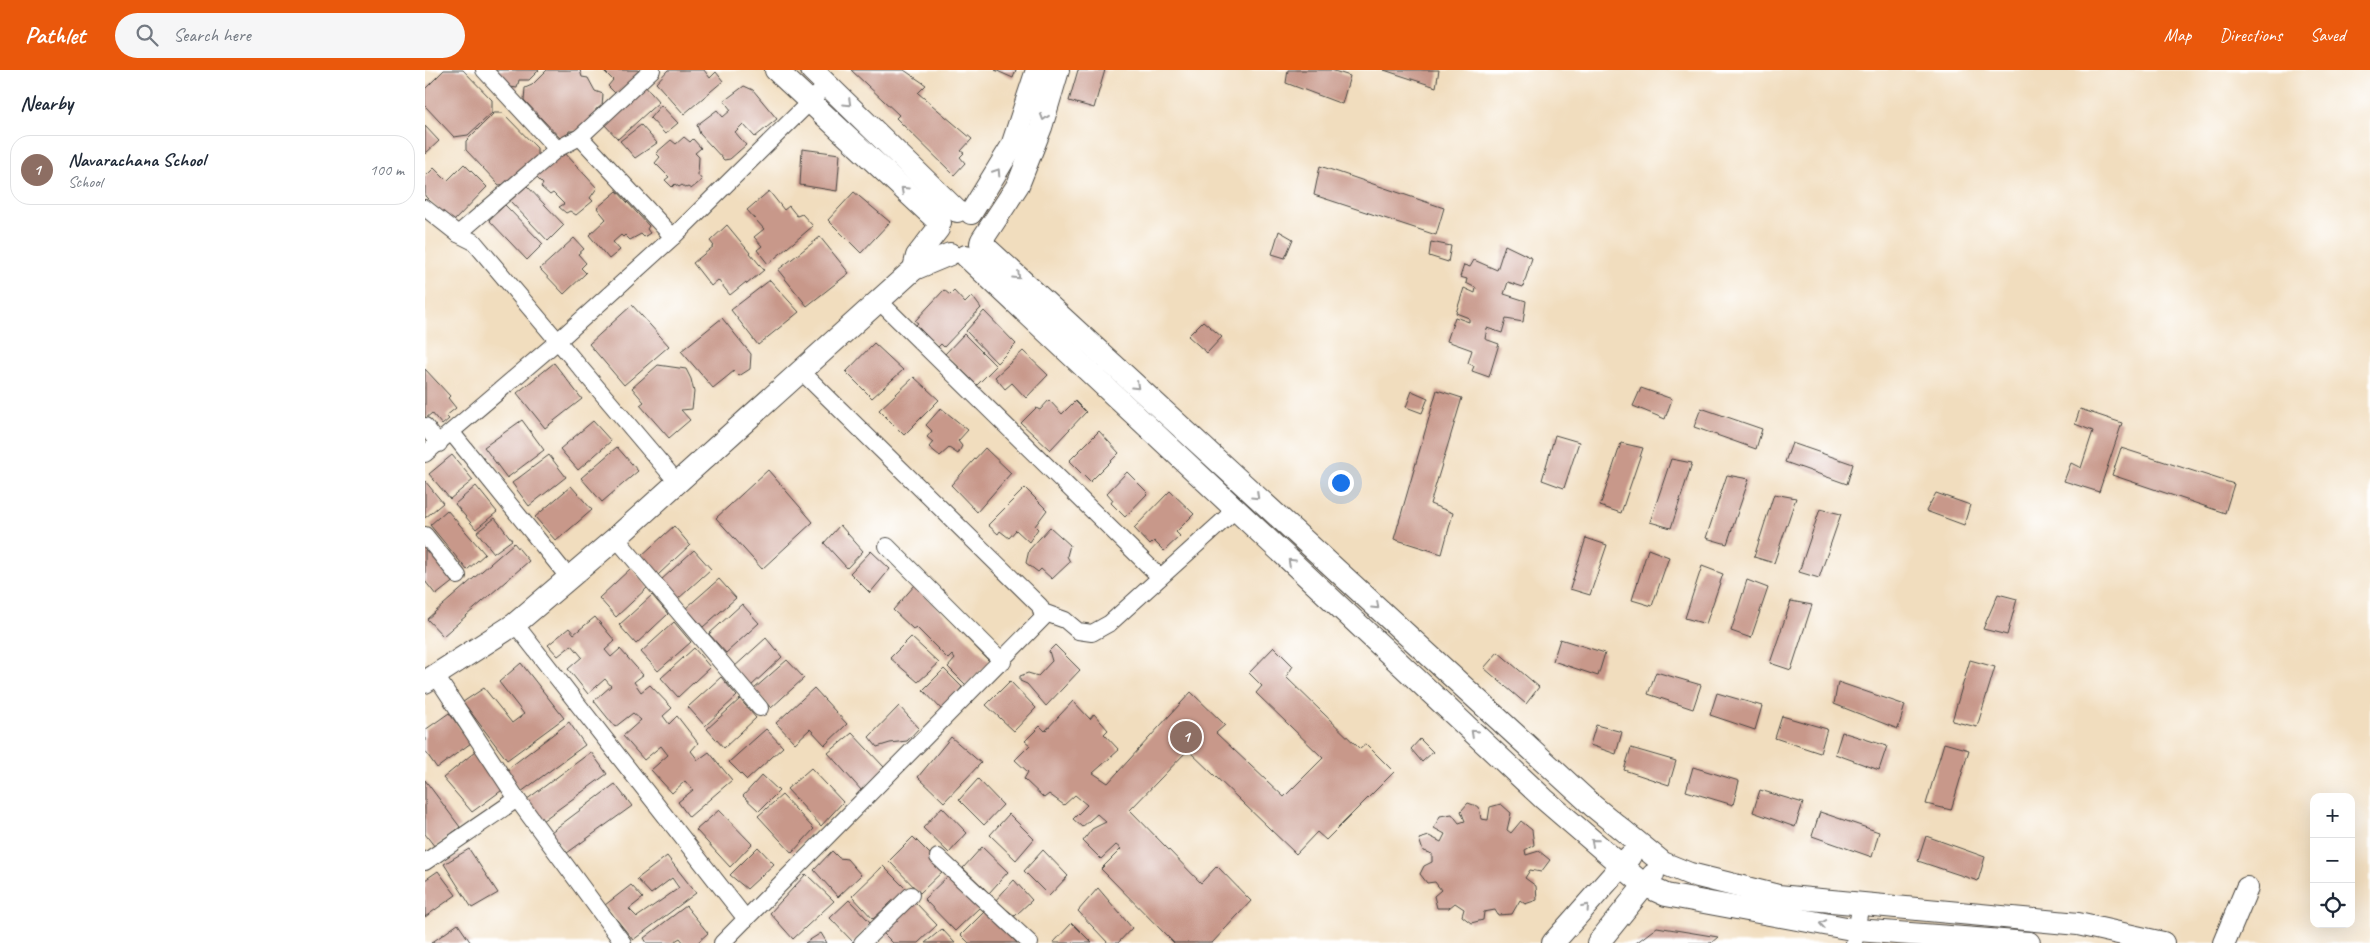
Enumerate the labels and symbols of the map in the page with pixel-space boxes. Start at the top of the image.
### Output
one-way arrow [842,97,851,106]
one-way arrow [1039,112,1049,120]
one-way arrow [991,169,1000,178]
one-way arrow [901,186,910,195]
one-way arrow [1011,270,1020,279]
one-way arrow [1131,380,1140,389]
your location [1328,470,1354,496]
one-way arrow [1250,490,1259,499]
one-way arrow [1288,559,1297,568]
one-way arrow [1370,600,1379,609]
pin: 1 [1170,718,1202,756]
one-way arrow [1470,730,1479,739]
one-way arrow [1591,840,1600,848]
one-way arrow [1580,903,1589,912]
one-way arrow [1819,919,1828,930]

